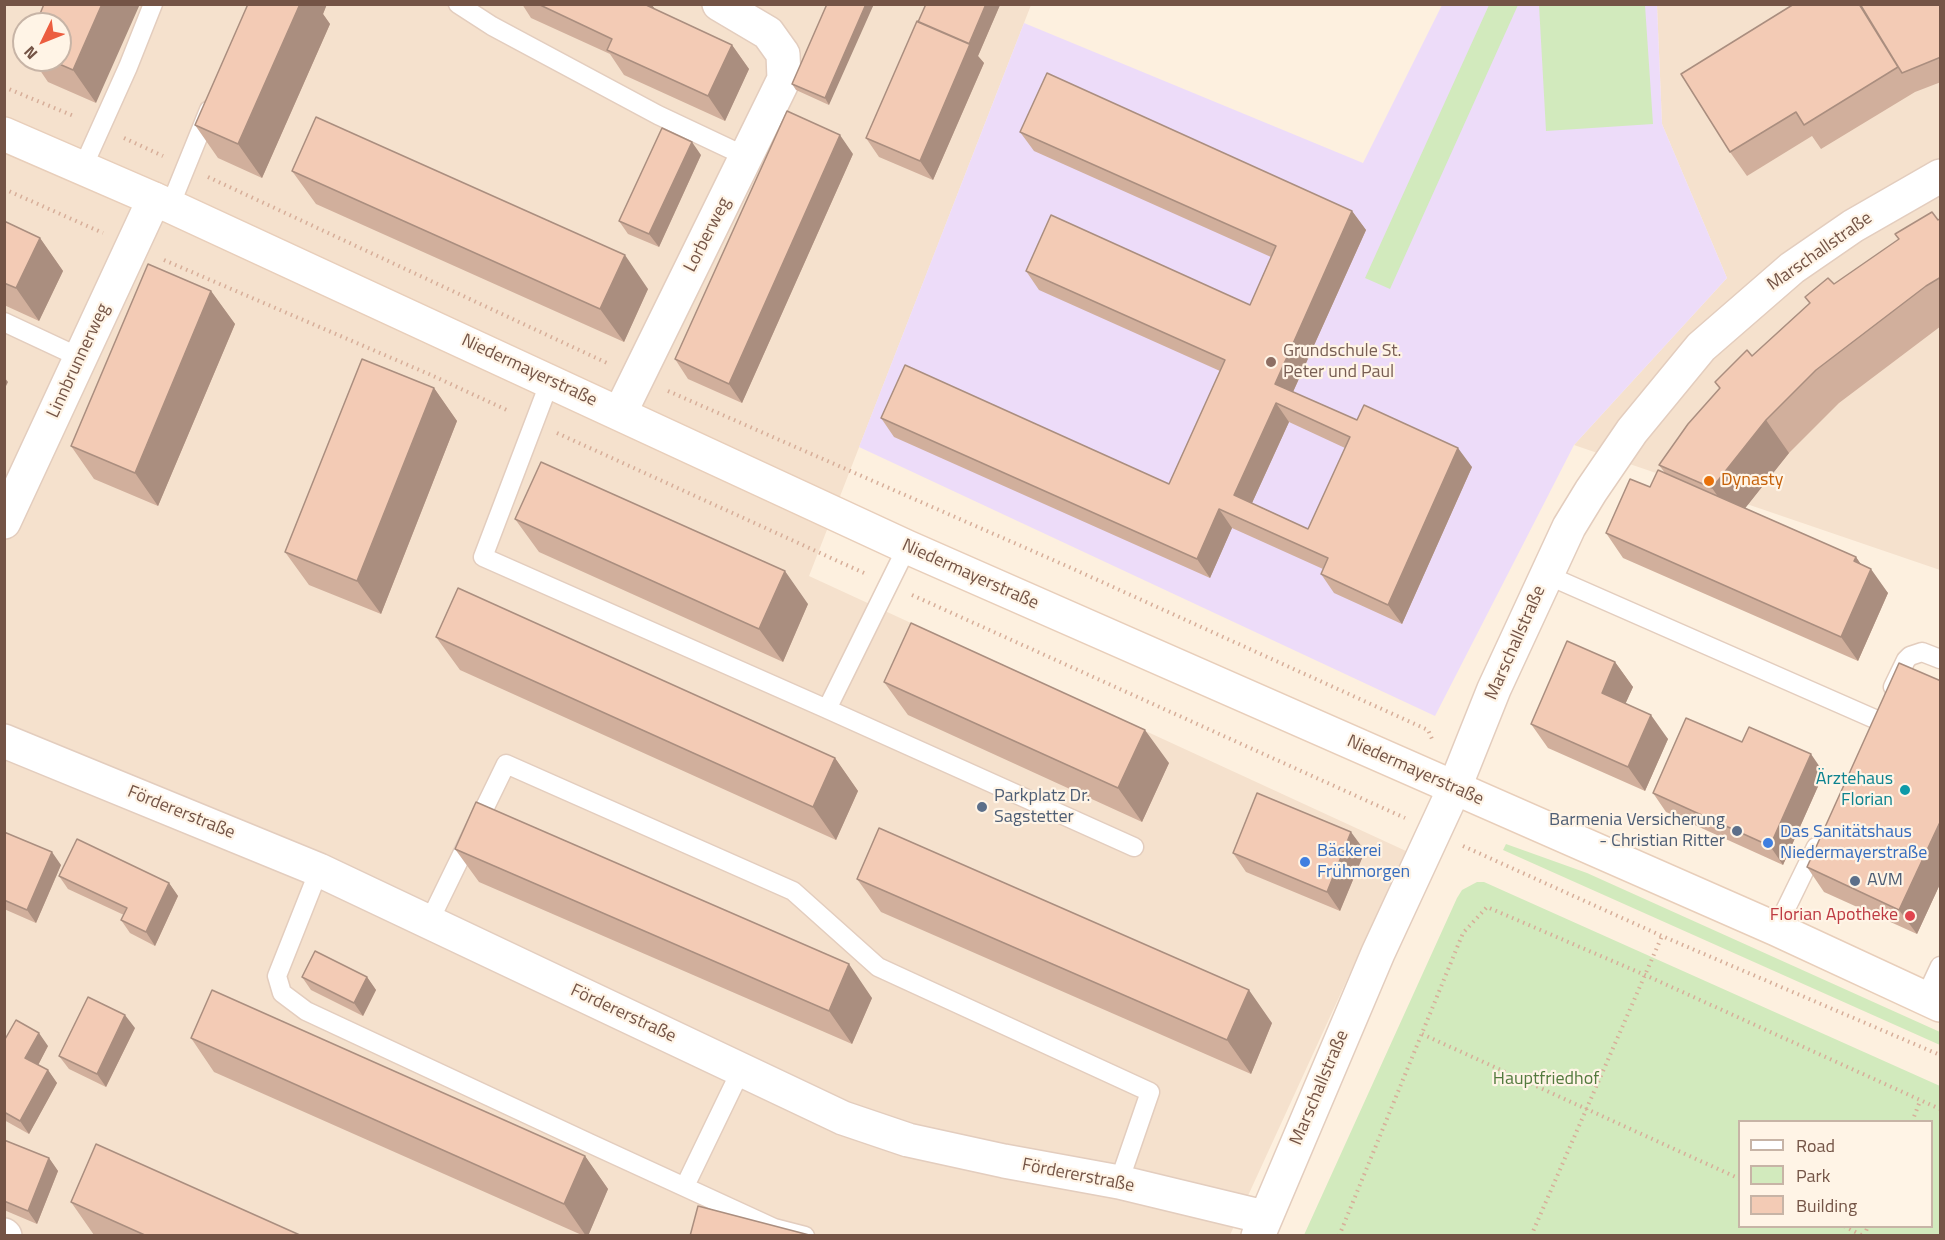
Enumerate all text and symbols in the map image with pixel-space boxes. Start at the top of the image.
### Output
north arrow [12,12,72,72]
text: N [18,41,43,65]
street label: Lorberweg [680,194,736,276]
street label: Marschallstraße [1763,208,1877,296]
street label: Linnbrunnerweg [43,300,115,422]
street label: Niedermayerstraße [458,330,600,412]
place label: Grundschule St. Peter und Paul [1283,341,1402,384]
marker: Grundschule St. Peter und Paul [1264,355,1278,369]
place label: Dynasty [1721,470,1783,492]
marker: Dynasty [1702,474,1716,488]
street label: Niedermayerstraße [898,535,1042,615]
street label: Marschallstraße [1481,582,1551,704]
street label: Niedermayerstraße [1343,731,1487,811]
place label: Ärztehaus Florian [1816,769,1893,812]
street label: Fördererstraße [124,782,238,844]
marker: Ärztehaus Florian [1898,783,1912,797]
place label: Parkplatz Dr. Sagstetter [994,786,1090,828]
marker: Parkplatz Dr. Sagstetter [975,800,989,814]
place label: Barmenia Versicherung - Christian Ritter [1549,810,1725,852]
place label: Das Sanitätshaus Niedermayerstraße [1780,822,1927,864]
marker: Barmenia Versicherung - Christian Ritter [1730,824,1744,838]
marker: Das Sanitätshaus Niedermayerstraße [1761,836,1775,850]
place label: Bäckerei Frühmorgen [1317,841,1410,884]
marker: Bäckerei Frühmorgen [1298,855,1312,869]
place label: AVM [1867,870,1903,892]
marker: AVM [1848,874,1862,888]
place label: Florian Apotheke [1770,905,1898,927]
marker: Florian Apotheke [1903,909,1917,923]
street label: Fördererstraße [567,980,679,1048]
street label: Marschallstraße [1286,1027,1354,1149]
park label: Hauptfriedhof [1493,1069,1599,1091]
legend [1738,1120,1933,1228]
text: Road [1796,1132,1835,1159]
street label: Fördererstraße [1020,1155,1136,1197]
text: Park [1796,1162,1830,1189]
text: Building [1796,1192,1857,1219]

